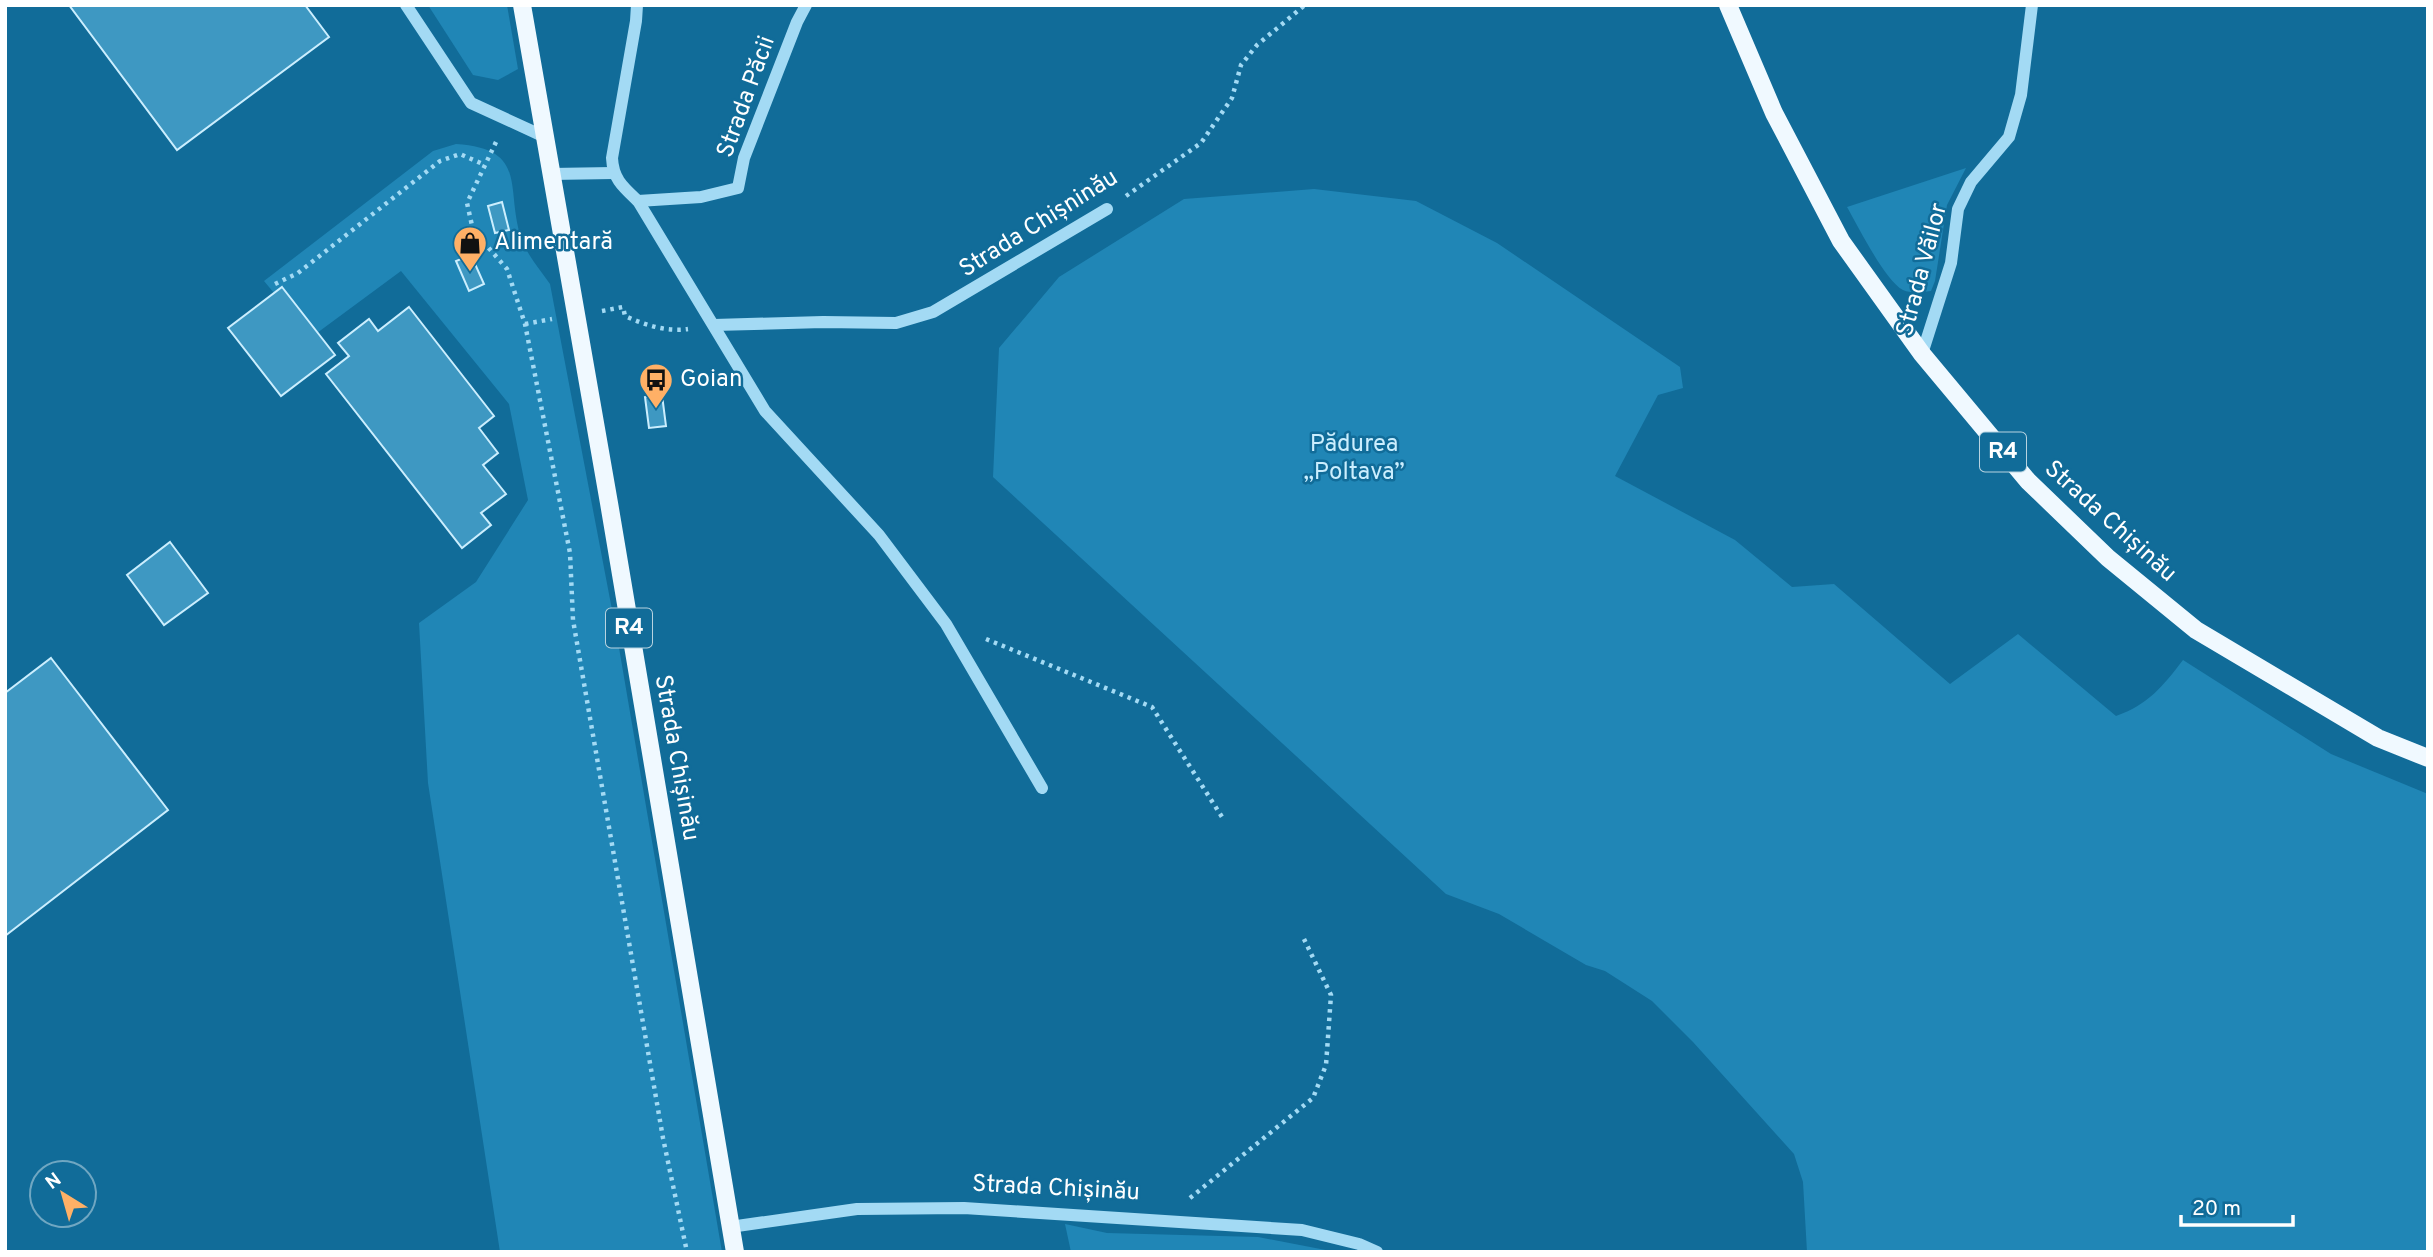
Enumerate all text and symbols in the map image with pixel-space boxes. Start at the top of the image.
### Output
street label: Strada Păcii [711,32,783,162]
street label: Strada Chișninău [954,163,1124,285]
street label: Strada Văilor [1891,200,1955,340]
shop icon: Alimentară [451,224,489,273]
place label: Alimentară [494,228,613,258]
bus stop icon: Goian [637,361,675,410]
place label: Goian [680,365,742,395]
park label: Pădurea „Poltava” [1303,430,1405,488]
road number: R4 [1980,432,2026,472]
street label: Strada Chișinău [2038,455,2182,589]
road number: R4 [606,608,652,648]
street label: Strada Chișinău [647,673,705,843]
north arrow [28,1159,98,1229]
text: N [41,1168,67,1196]
street label: Strada Chișinău [971,1170,1141,1208]
scale bar [2181,1184,2293,1228]
text: 20 m [2192,1196,2241,1223]

